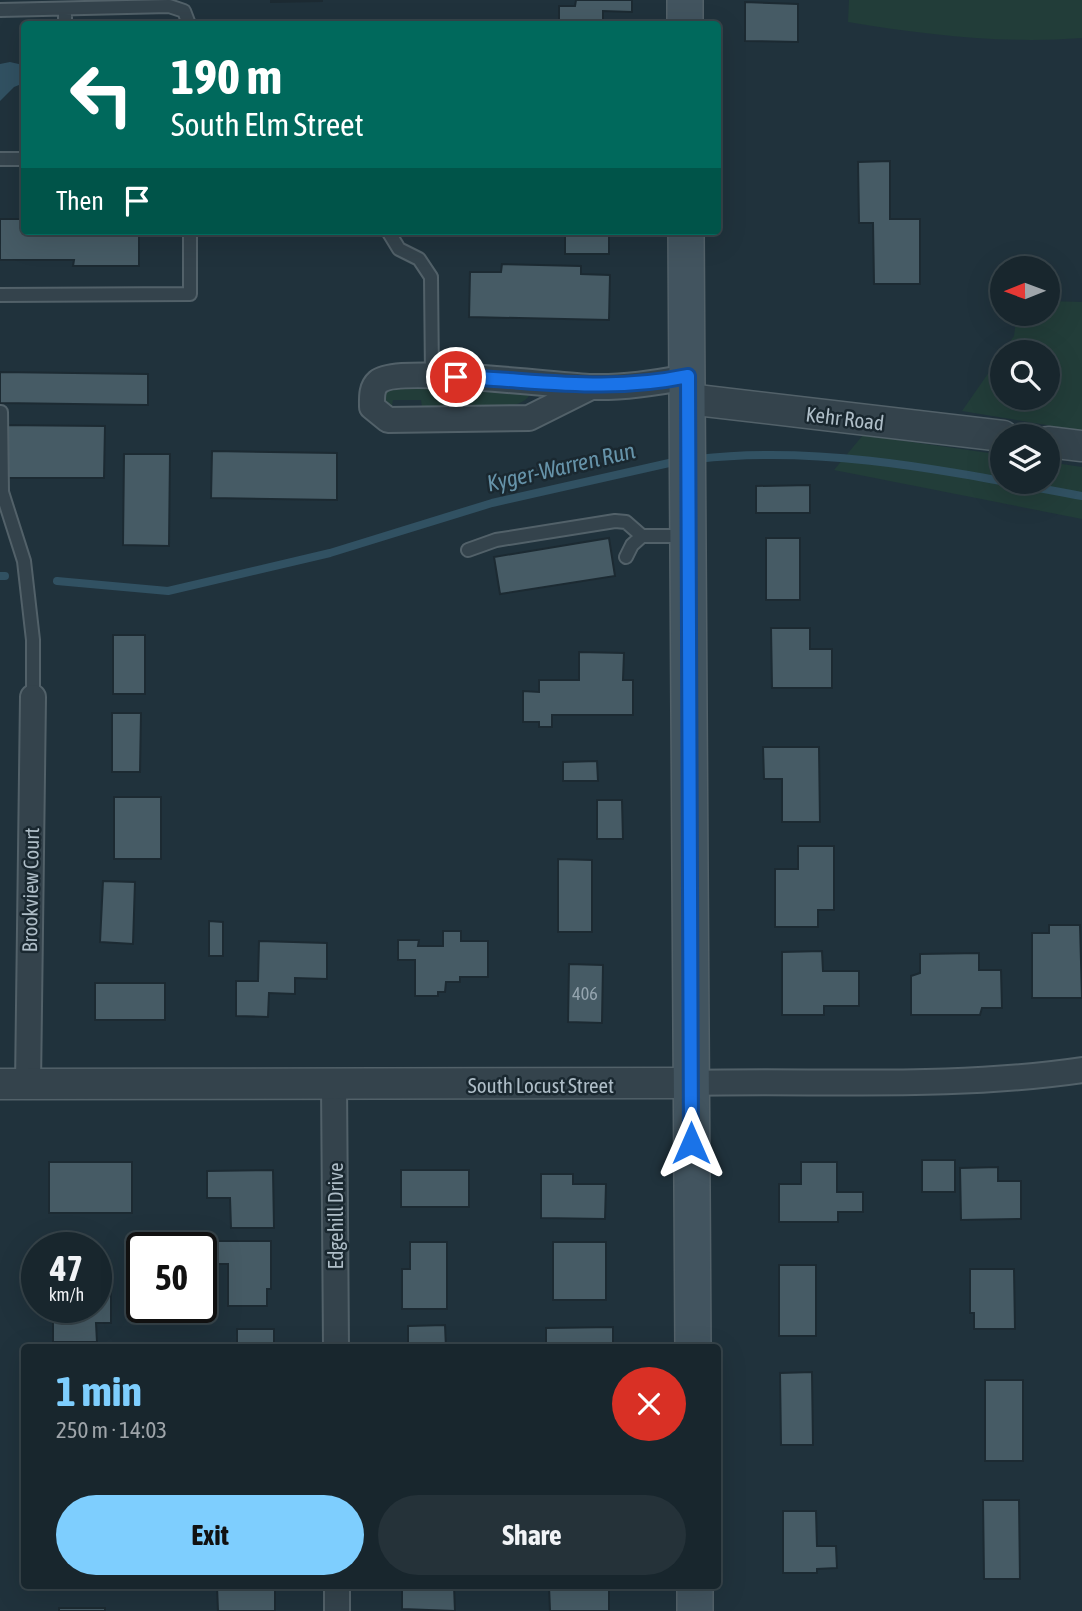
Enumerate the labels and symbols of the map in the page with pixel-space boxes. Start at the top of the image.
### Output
north arrow [990,256,1060,326]
pin [426,347,486,407]
street label: Kehr Road [804,401,886,435]
water label: Kyger-Warren Run [484,437,638,497]
street label: Brookview Court [17,827,43,953]
house number: 406 [572,983,598,1004]
street label: South Locust Street [468,1073,614,1097]
position arrow [654,1106,728,1180]
street label: Edgehill Drive [323,1163,347,1269]
speed limit sign: 50 [126,1232,217,1323]

